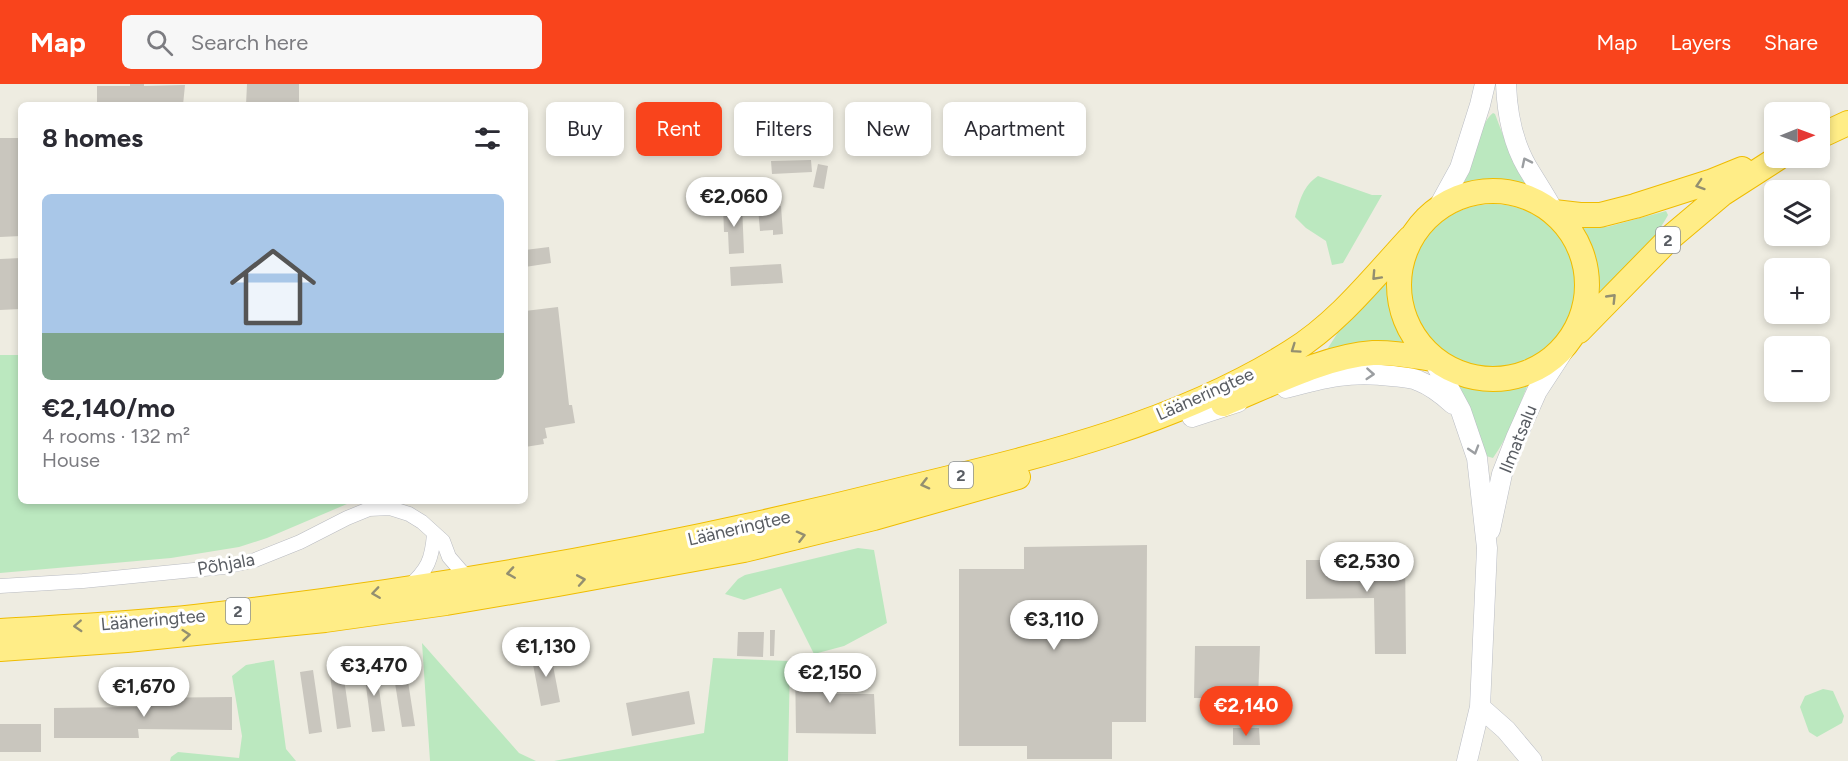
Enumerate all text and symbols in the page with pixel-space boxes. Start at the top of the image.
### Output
search box [122,15,542,69]
text: Map [30,25,86,59]
icon: search [143,26,176,59]
text: Search here [191,29,308,56]
text: Map [1597,30,1637,55]
text: Layers [1670,30,1731,55]
text: Share [1764,30,1818,55]
chip: Buy [546,102,624,156]
chip: Rent [636,102,722,156]
chip: Filters [734,102,833,156]
chip: New [845,102,931,156]
chip: Apartment [943,102,1086,156]
north arrow [1764,102,1830,168]
map controls [1764,102,1830,402]
text: 8 homes [42,122,143,154]
icon: filters [471,122,504,155]
one-way arrow [1521,157,1533,168]
pin: €2,060 [685,177,783,228]
one-way arrow [1696,178,1706,190]
button: layers [1764,180,1830,246]
text: €2,060 [700,184,768,208]
road number: 2 [1656,227,1680,253]
icon: home [219,233,327,341]
button: + [1764,258,1830,324]
one-way arrow [1372,269,1383,279]
one-way arrow [1604,294,1615,305]
button: − [1764,336,1830,402]
one-way arrow [1291,342,1302,353]
street label: Lääneringtee [1153,363,1258,425]
one-way arrow [1366,367,1375,380]
text: €2,140/mo [42,392,175,424]
street label: Ilmatsalu [1494,402,1542,476]
text: 4 rooms · 132 m² [42,424,190,448]
one-way arrow [1467,444,1479,455]
text: House [42,448,100,472]
road number: 2 [949,462,973,488]
one-way arrow [920,477,930,490]
street label: Lääneringtee [685,505,793,551]
one-way arrow [796,530,806,543]
pin: €2,530 [1318,542,1416,593]
street label: Põhjala [196,548,256,580]
text: €2,530 [1334,549,1400,573]
one-way arrow [507,566,517,579]
one-way arrow [576,574,586,587]
one-way arrow [371,587,380,599]
road number: 2 [226,598,250,624]
pin: €3,110 [1005,600,1103,651]
street label: Lääneringtee [100,604,206,636]
text: €3,110 [1024,607,1084,631]
one-way arrow [73,620,82,633]
pin: €1,130 [497,627,595,678]
one-way arrow [181,629,190,642]
text: €1,130 [516,634,576,658]
pin: €3,470 [325,646,423,697]
text: €3,470 [341,653,407,677]
pin: €2,150 [781,653,879,704]
text: €2,150 [798,660,862,684]
pin: €1,670 [95,667,193,718]
text: €1,670 [112,674,176,698]
pin: €2,140 [1197,686,1295,737]
text: €2,140 [1214,693,1278,717]

